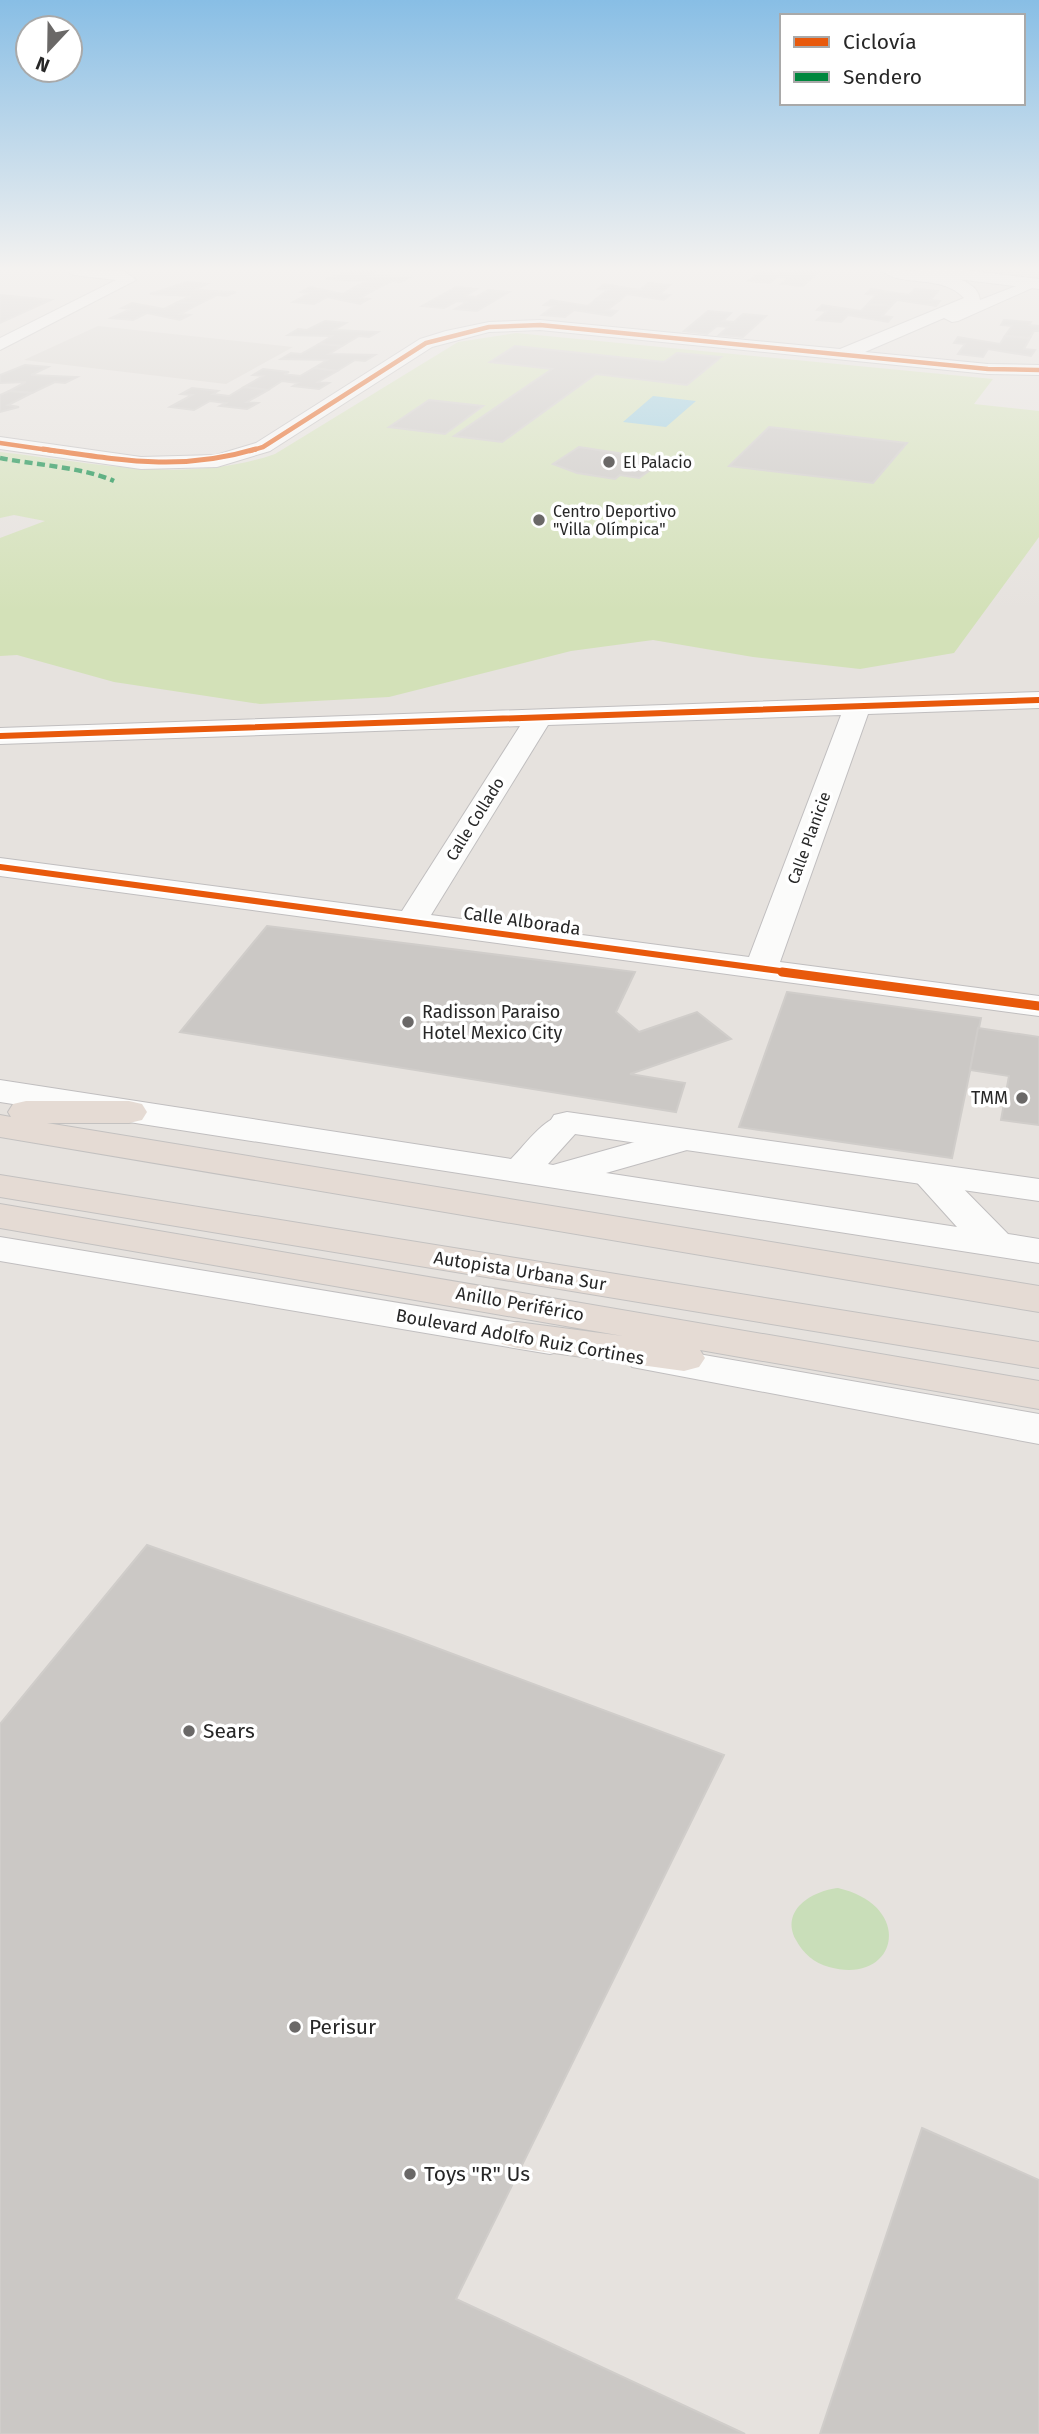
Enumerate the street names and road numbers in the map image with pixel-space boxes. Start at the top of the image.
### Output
street label: Calle Collado [442,774,508,864]
street label: Calle Planicie [784,789,834,887]
street label: Calle Alborada [462,902,582,940]
street label: Autopista Urbana Sur [432,1247,608,1295]
street label: Anillo Periférico [454,1282,586,1326]
street label: Boulevard Adolfo Ruiz Cortines [394,1304,646,1370]

